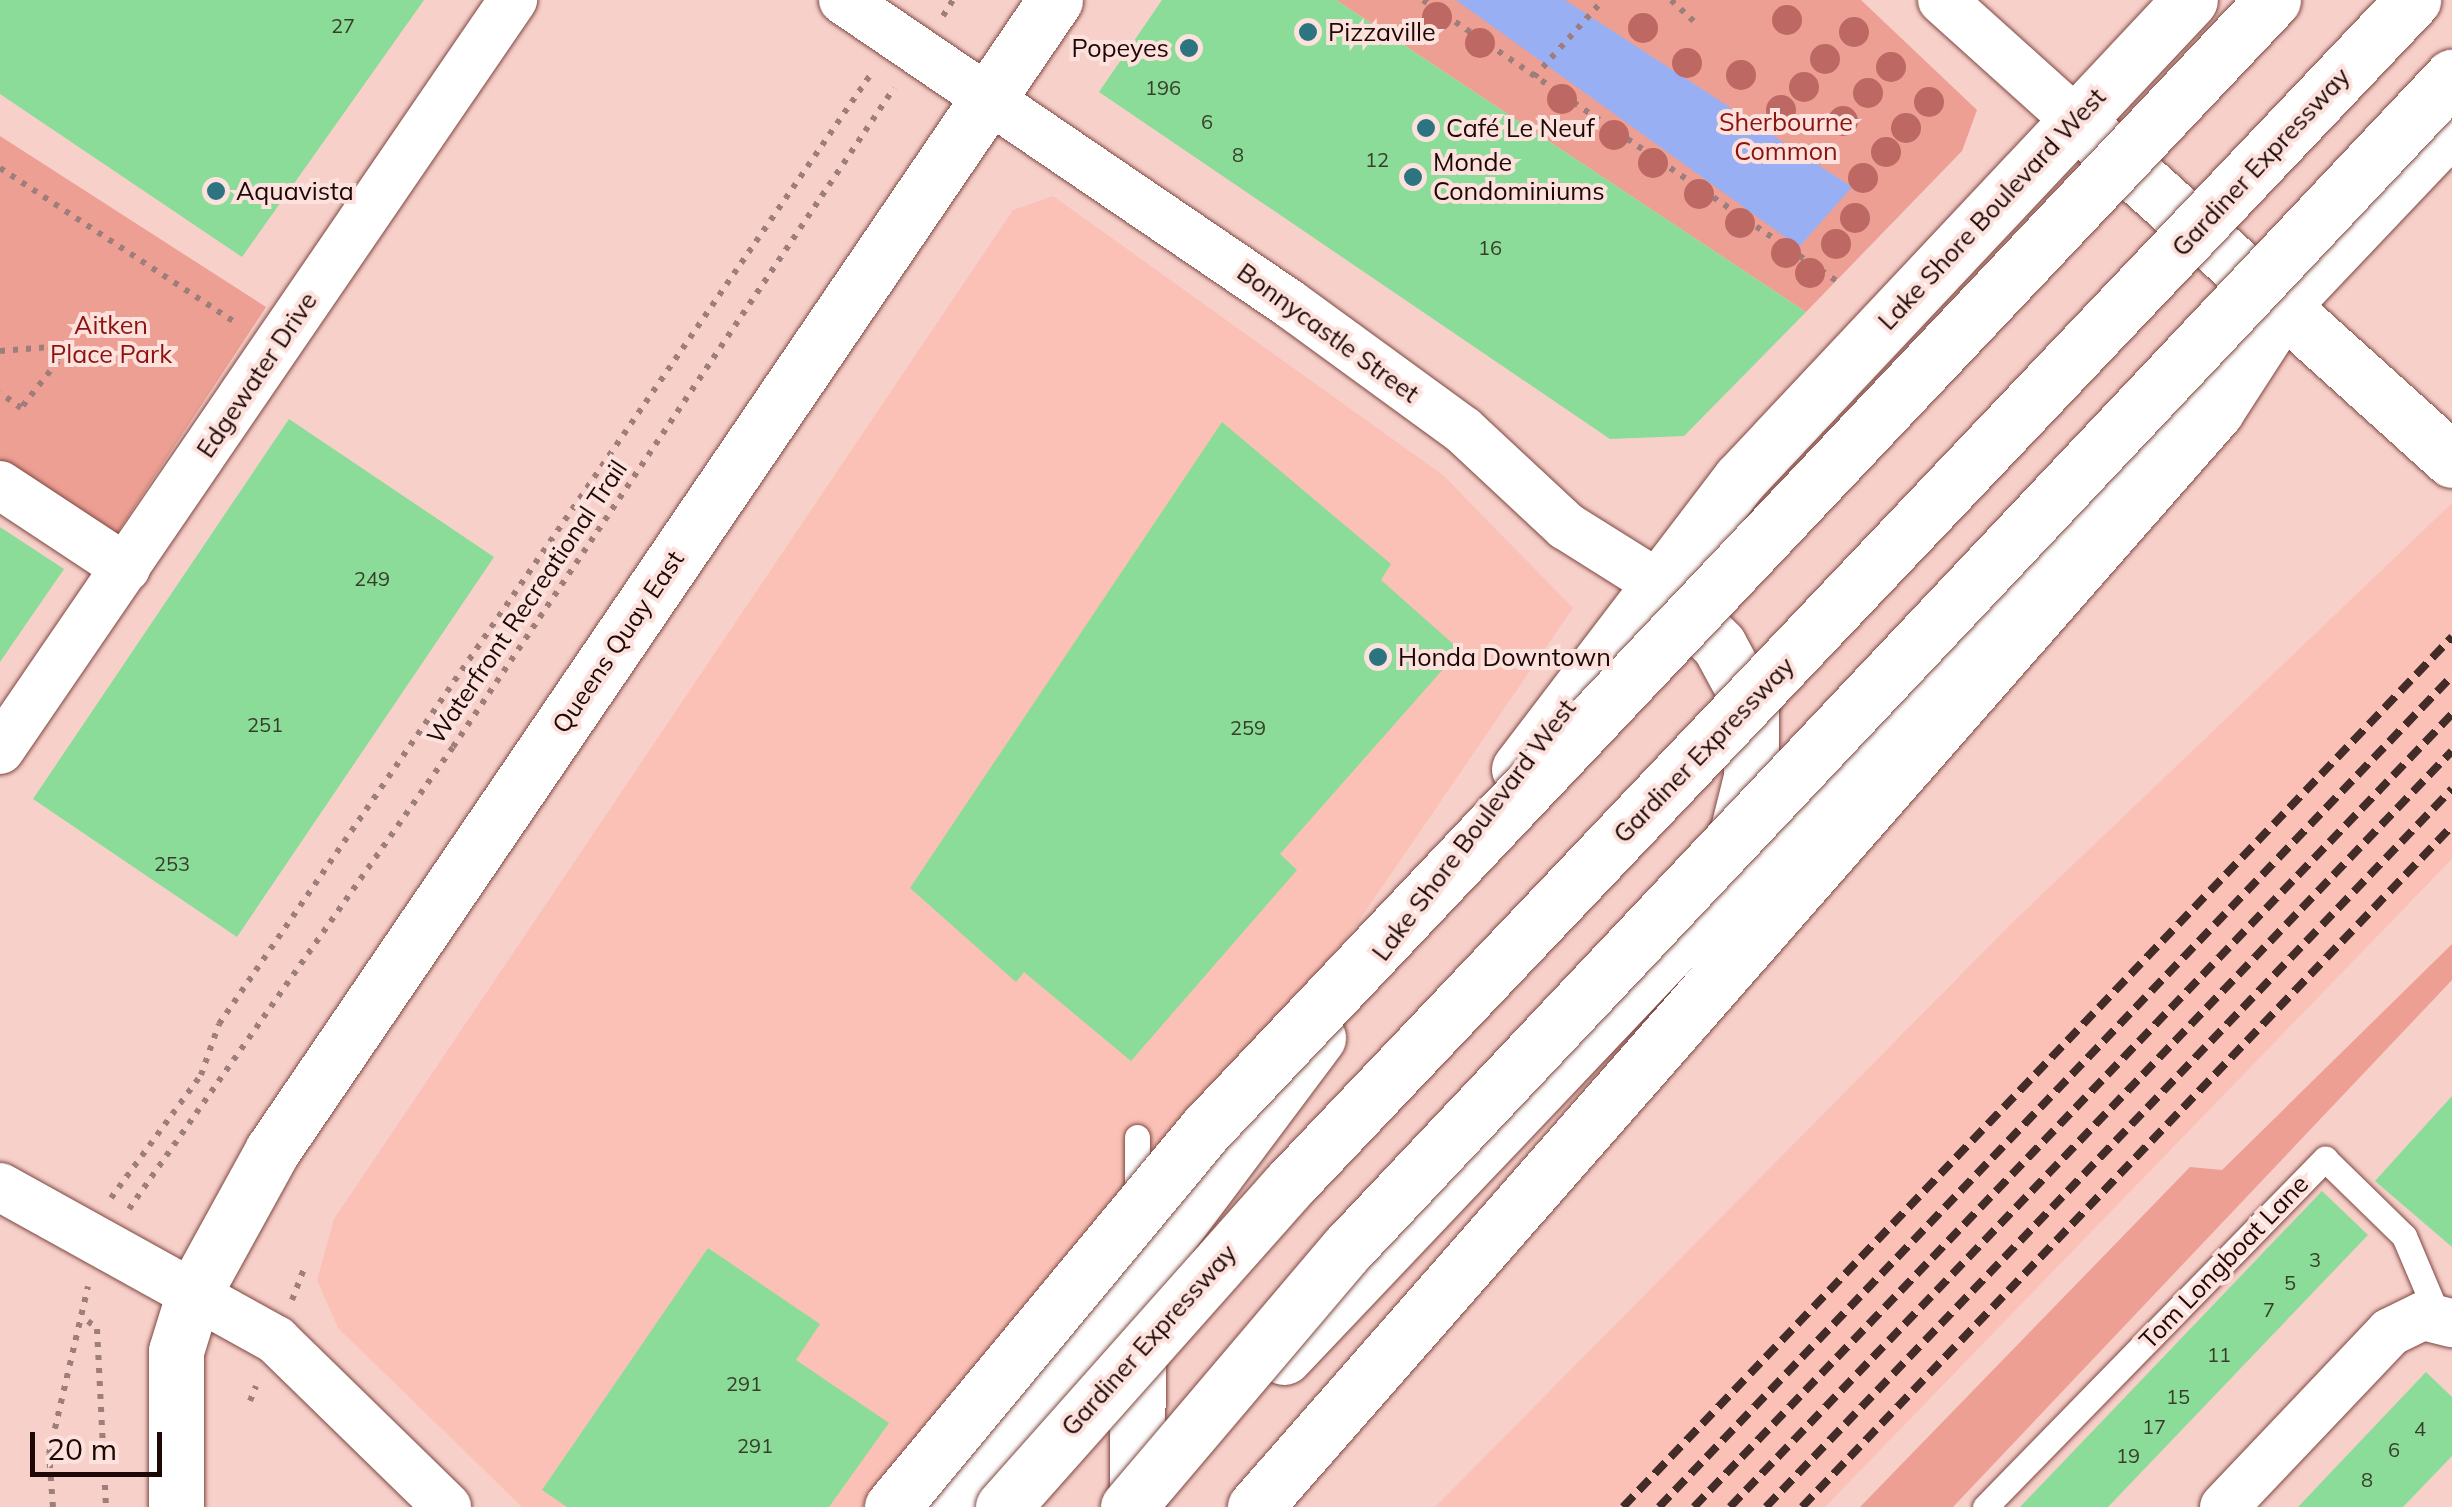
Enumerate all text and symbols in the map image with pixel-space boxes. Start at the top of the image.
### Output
house number: 27 [331,13,355,37]
place label: Pizzaville [1328,17,1436,47]
marker: Pizzaville [1297,21,1319,43]
place label: Popeyes [1071,33,1169,63]
marker: Popeyes [1178,37,1200,59]
street label: Gardiner Expressway [2166,62,2356,262]
house number: 196 [1145,75,1181,99]
street label: Lake Shore Boulevard West [1872,82,2112,336]
park label: Sherbourne Common [1719,108,1853,167]
house number: 6 [1201,109,1213,133]
place label: Café Le Neuf [1446,113,1595,143]
marker: Café Le Neuf [1415,117,1437,139]
house number: 8 [1232,142,1244,166]
house number: 12 [1365,147,1389,171]
place label: Monde Condominiums [1433,148,1605,207]
marker: Monde Condominiums [1402,166,1424,188]
place label: Aquavista [236,176,354,206]
marker: Aquavista [205,180,227,202]
house number: 16 [1478,235,1502,259]
street label: Bonnycastle Street [1231,257,1425,409]
street label: Edgewater Drive [191,287,323,463]
park label: Aitken Place Park [50,311,172,370]
street label: Waterfront Recreational Trail [421,455,633,749]
street label: Queens Quay East [546,545,690,739]
house number: 249 [354,566,390,590]
place label: Honda Downtown [1398,642,1611,672]
marker: Honda Downtown [1367,646,1389,668]
street label: Gardiner Expressway [1608,651,1800,849]
street label: Lake Shore Boulevard West [1366,693,1582,967]
house number: 251 [247,712,283,736]
house number: 259 [1230,715,1266,739]
house number: 253 [154,851,190,875]
street label: Tom Longboat Lane [2133,1169,2315,1355]
street label: Gardiner Expressway [1055,1238,1243,1442]
house number: 3 [2309,1247,2321,1271]
house number: 5 [2284,1270,2296,1294]
house number: 7 [2263,1297,2275,1321]
house number: 11 [2207,1342,2231,1366]
house number: 291 [726,1371,762,1395]
house number: 15 [2166,1384,2190,1408]
scale bar [35,1412,168,1474]
house number: 17 [2142,1414,2166,1438]
house number: 4 [2414,1416,2426,1440]
text: 20 m [47,1430,117,1468]
house number: 291 [737,1433,773,1457]
house number: 6 [2388,1437,2400,1461]
house number: 19 [2116,1443,2140,1467]
house number: 8 [2361,1467,2373,1491]

